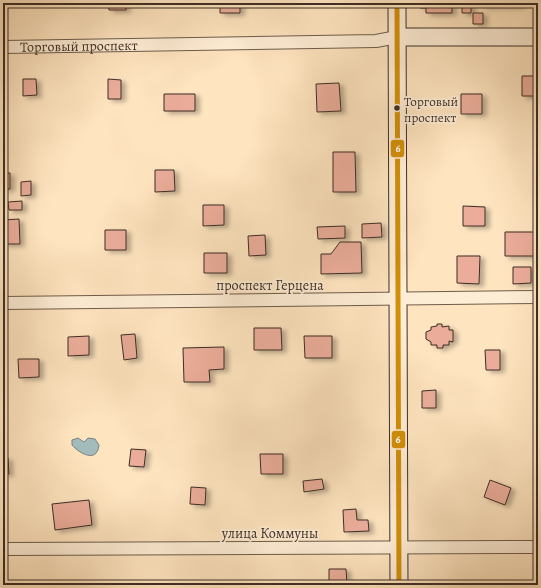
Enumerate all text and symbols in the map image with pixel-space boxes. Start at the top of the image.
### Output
street label: Торговый проспект [20,36,138,57]
place label: Торговый проспект [404,93,459,126]
marker: Торговый проспект [392,103,402,113]
line badge: 6 [390,139,405,158]
text: 6 [395,141,401,156]
street label: проспект Герцена [216,276,324,295]
line badge: 6 [391,430,406,449]
text: 6 [395,432,401,447]
street label: улица Коммуны [221,524,318,543]

